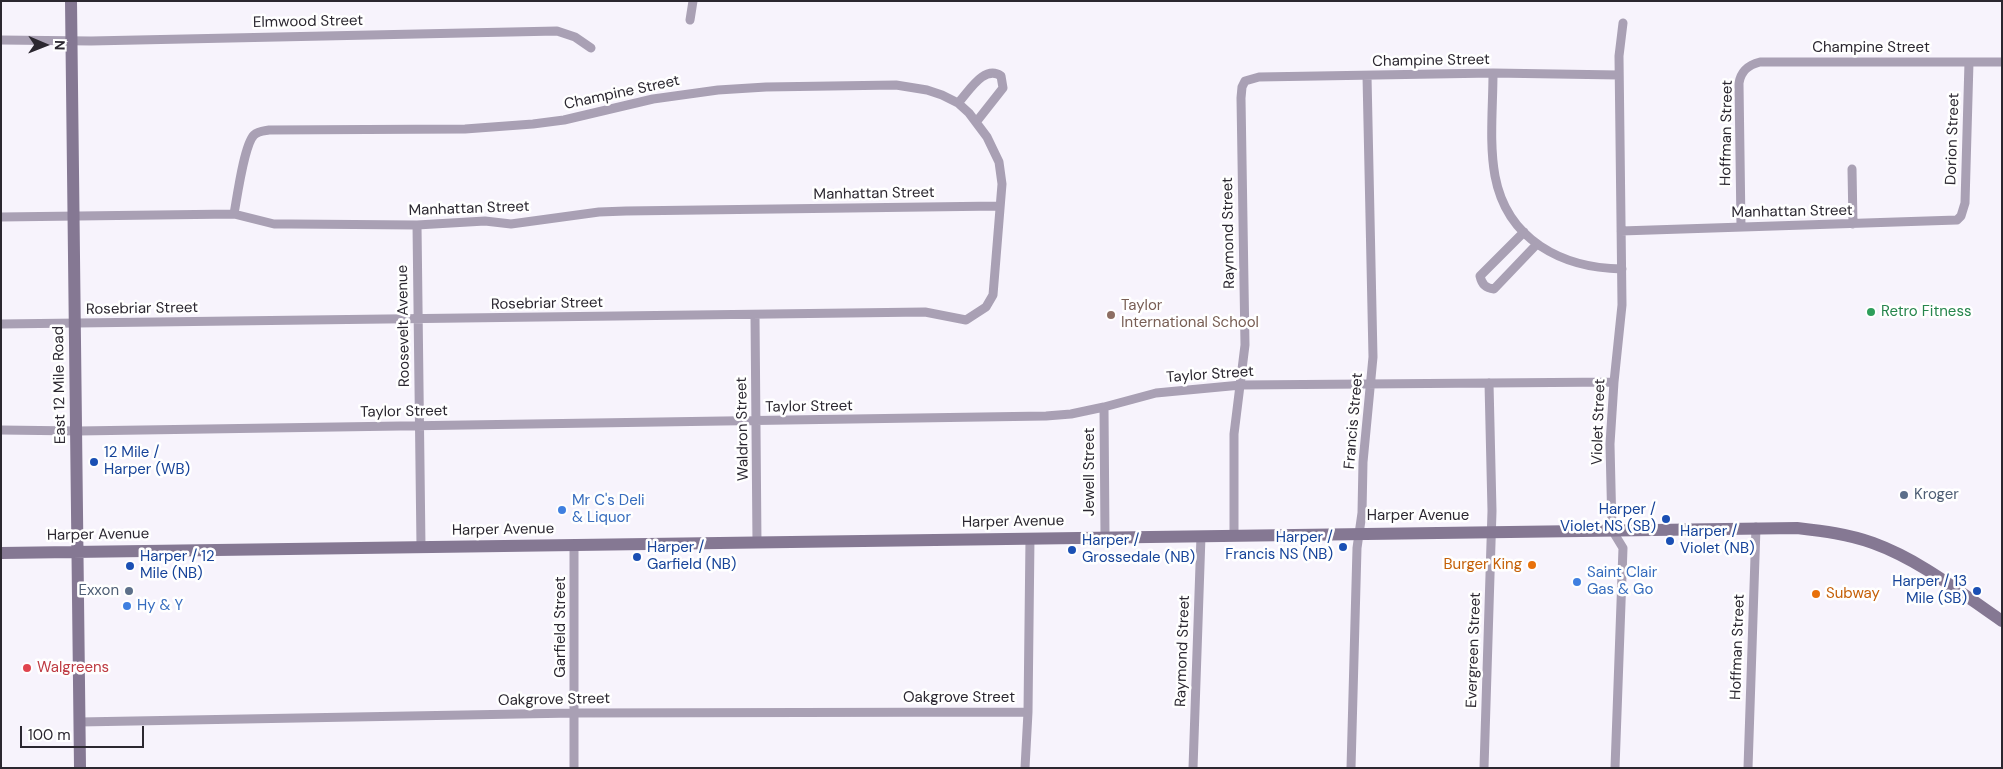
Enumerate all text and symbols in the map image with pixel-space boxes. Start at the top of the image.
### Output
street label: Elmwood Street [253,12,363,32]
north arrow [20,20,70,70]
street label: Champine Street [1812,39,1930,57]
text: N [51,40,69,51]
street label: Champine Street [1372,51,1490,71]
street label: Champine Street [563,72,681,114]
street label: Hoffman Street [1717,80,1737,186]
street label: Dorion Street [1942,93,1964,185]
street label: Raymond Street [1219,177,1239,289]
street label: Manhattan Street [813,184,935,204]
street label: Manhattan Street [408,198,530,220]
street label: Manhattan Street [1731,202,1853,222]
street label: Roosevelt Avenue [394,265,414,387]
street label: Rosebriar Street [491,294,603,314]
place label: Taylor International School [1121,297,1259,332]
street label: Rosebriar Street [86,299,198,319]
place label: Retro Fitness [1881,303,1971,321]
marker: Retro Fitness [1865,306,1877,318]
marker: Taylor International School [1105,309,1117,321]
street label: East 12 Mile Road [50,326,70,444]
street label: Taylor Street [1166,363,1254,387]
street label: Francis Street [1341,372,1367,470]
street label: Waldron Street [733,377,753,481]
street label: Violet Street [1588,378,1610,466]
street label: Taylor Street [765,397,853,417]
street label: Taylor Street [360,402,448,422]
street label: Jewell Street [1081,428,1099,516]
place label: 12 Mile / Harper (WB) [104,444,190,479]
marker: 12 Mile / Harper (WB) [88,456,100,468]
place label: Kroger [1914,486,1959,504]
marker: Kroger [1898,489,1910,501]
place label: Mr C's Deli & Liquor [572,492,645,527]
place label: Harper / Violet NS (SB) [1560,501,1656,536]
marker: Mr C's Deli & Liquor [556,504,568,516]
street label: Harper Avenue [1367,507,1469,525]
street label: Harper Avenue [962,512,1064,532]
marker: Harper / Violet NS (SB) [1660,513,1672,525]
street label: Harper Avenue [452,520,554,540]
place label: Harper / Violet (NB) [1680,523,1755,558]
street label: Harper Avenue [47,525,149,545]
place label: Harper / Francis NS (NB) [1225,529,1333,564]
place label: Harper / Grossedale (NB) [1082,532,1195,567]
marker: Harper / Violet (NB) [1664,535,1676,547]
place label: Harper / Garfield (NB) [647,539,736,574]
marker: Harper / Francis NS (NB) [1337,541,1349,553]
marker: Harper / Grossedale (NB) [1066,544,1078,556]
place label: Harper / 12 Mile (NB) [140,548,215,583]
marker: Harper / Garfield (NB) [631,551,643,563]
place label: Burger King [1444,556,1522,574]
marker: Burger King [1526,559,1538,571]
marker: Harper / 12 Mile (NB) [124,560,136,572]
place label: Saint Clair Gas & Go [1587,564,1657,599]
place label: Harper / 13 Mile (SB) [1892,573,1967,608]
street label: Garfield Street [552,576,570,678]
marker: Saint Clair Gas & Go [1571,576,1583,588]
place label: Exxon [78,582,119,600]
marker: Exxon [123,585,135,597]
place label: Subway [1826,585,1880,603]
marker: Harper / 13 Mile (SB) [1971,585,1983,597]
marker: Subway [1810,588,1822,600]
street label: Evergreen Street [1463,592,1485,708]
street label: Hoffman Street [1727,594,1749,700]
street label: Raymond Street [1172,595,1194,707]
place label: Hy & Y [137,597,183,615]
marker: Hy & Y [121,600,133,612]
place label: Walgreens [37,659,109,677]
marker: Walgreens [21,662,33,674]
street label: Oakgrove Street [903,689,1015,707]
street label: Oakgrove Street [498,690,610,710]
scale bar [22,716,146,748]
text: 100 m [28,725,71,745]

